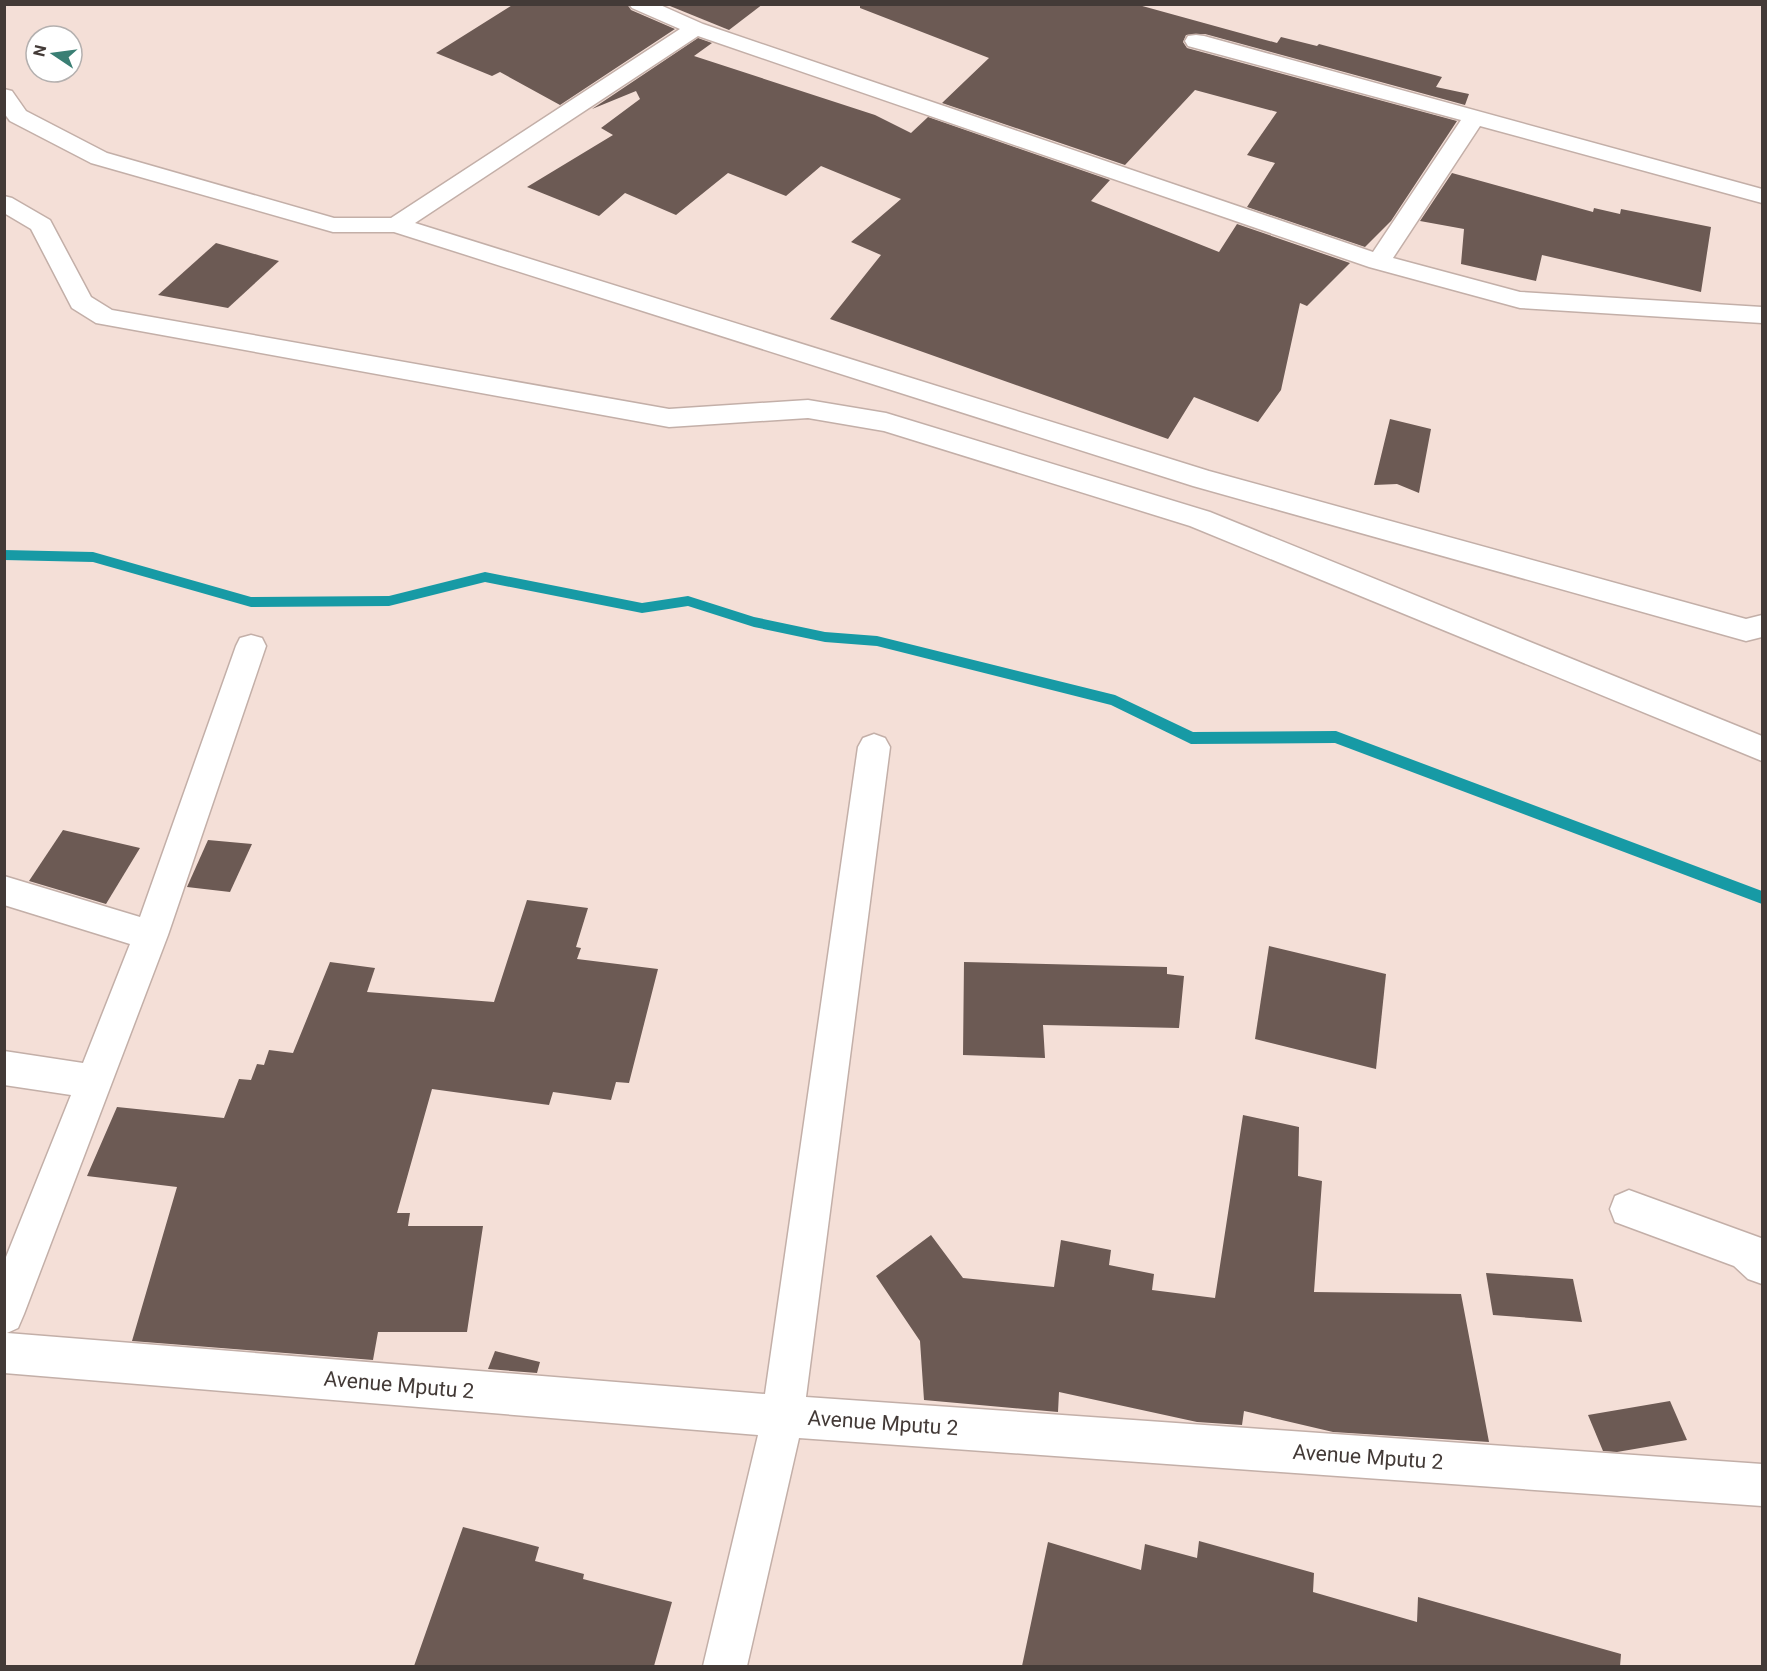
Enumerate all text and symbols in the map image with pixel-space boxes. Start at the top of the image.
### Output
north arrow [24,24,84,84]
text: N [29,43,50,58]
street label: Avenue Mputu 2 [323,1366,475,1404]
street label: Avenue Mputu 2 [807,1406,959,1440]
street label: Avenue Mputu 2 [1292,1440,1444,1474]

